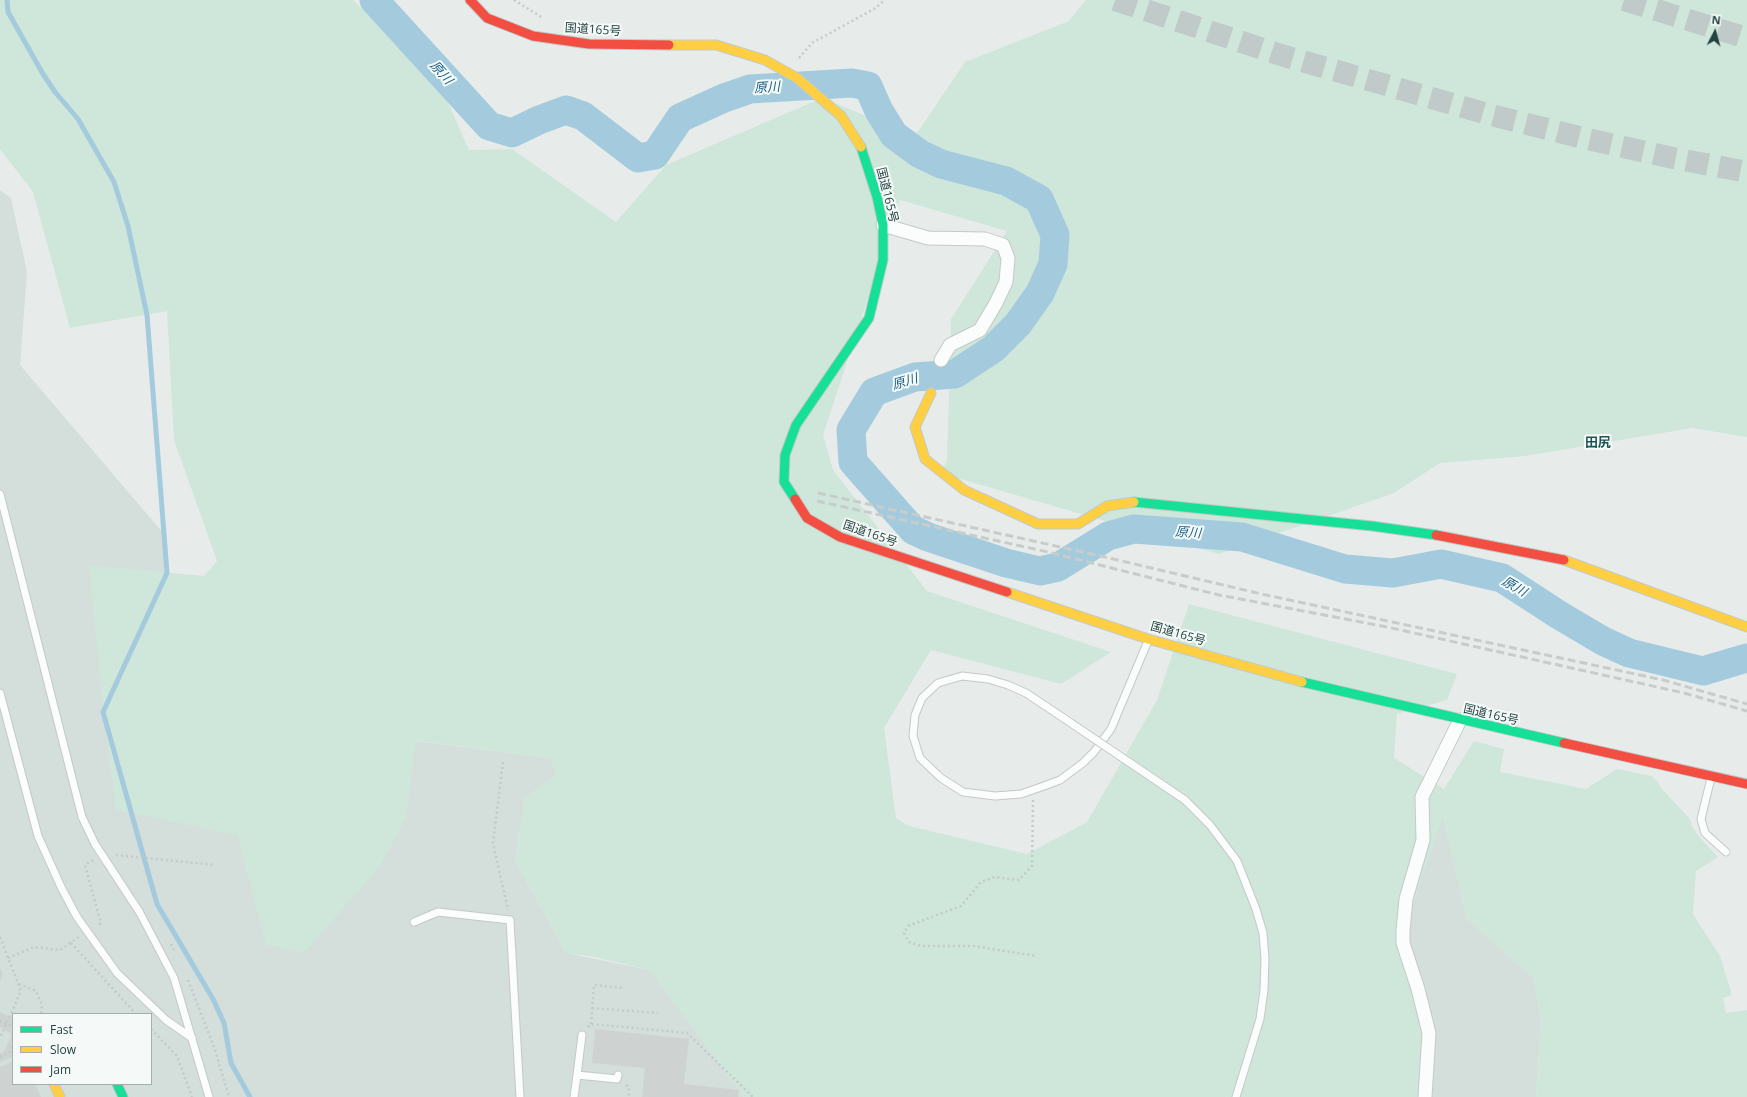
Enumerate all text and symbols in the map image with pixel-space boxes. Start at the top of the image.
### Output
north arrow [1695,12,1735,52]
text: N [1711,12,1722,27]
street label: 国道165号 [564,21,622,39]
water label: 原川 [427,58,455,88]
water label: 原川 [753,79,781,97]
street label: 国道165号 [873,166,901,224]
water label: 原川 [890,371,920,393]
district label: 田尻 [1585,435,1611,451]
street label: 国道165号 [841,518,899,550]
water label: 原川 [1174,524,1202,542]
water label: 原川 [1499,574,1529,600]
street label: 国道165号 [1149,619,1207,649]
street label: 国道165号 [1462,702,1520,728]
legend [12,1013,152,1085]
text: Fast [50,1021,73,1038]
text: Slow [50,1041,76,1058]
text: Jam [50,1061,71,1078]

